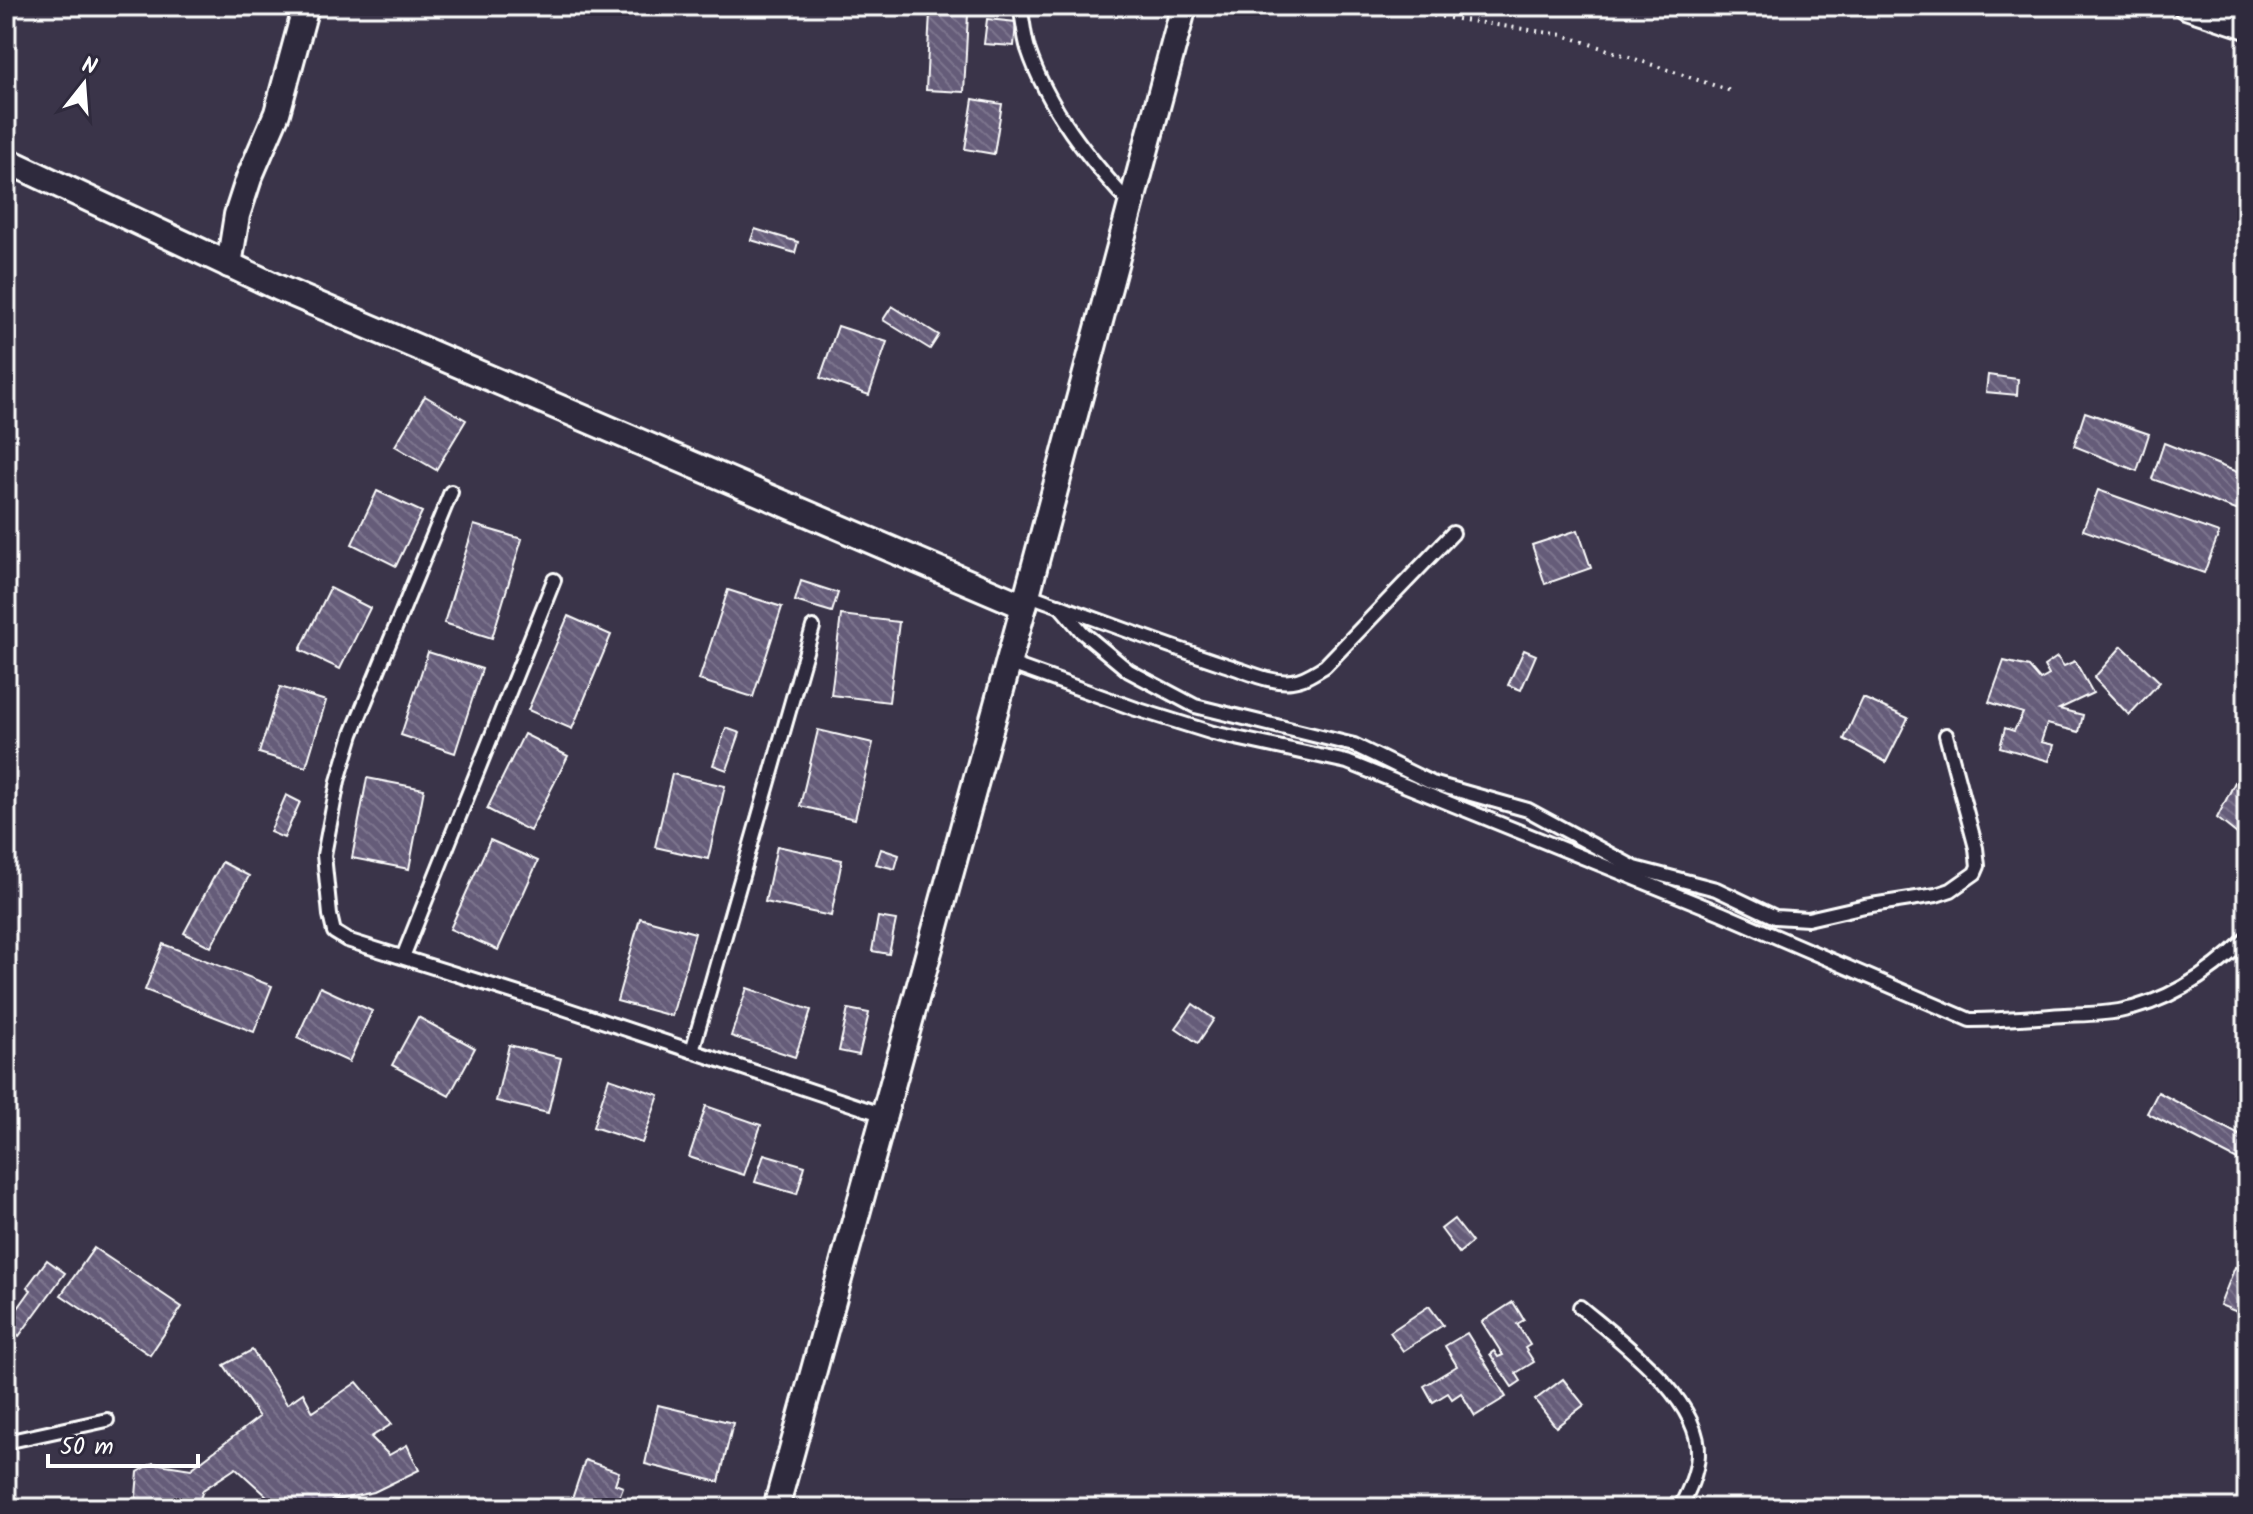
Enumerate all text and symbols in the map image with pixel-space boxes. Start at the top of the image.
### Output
north arrow [44,44,124,124]
text: N [77,48,101,86]
scale bar [48,1418,198,1468]
text: 50 m [60,1428,114,1467]

